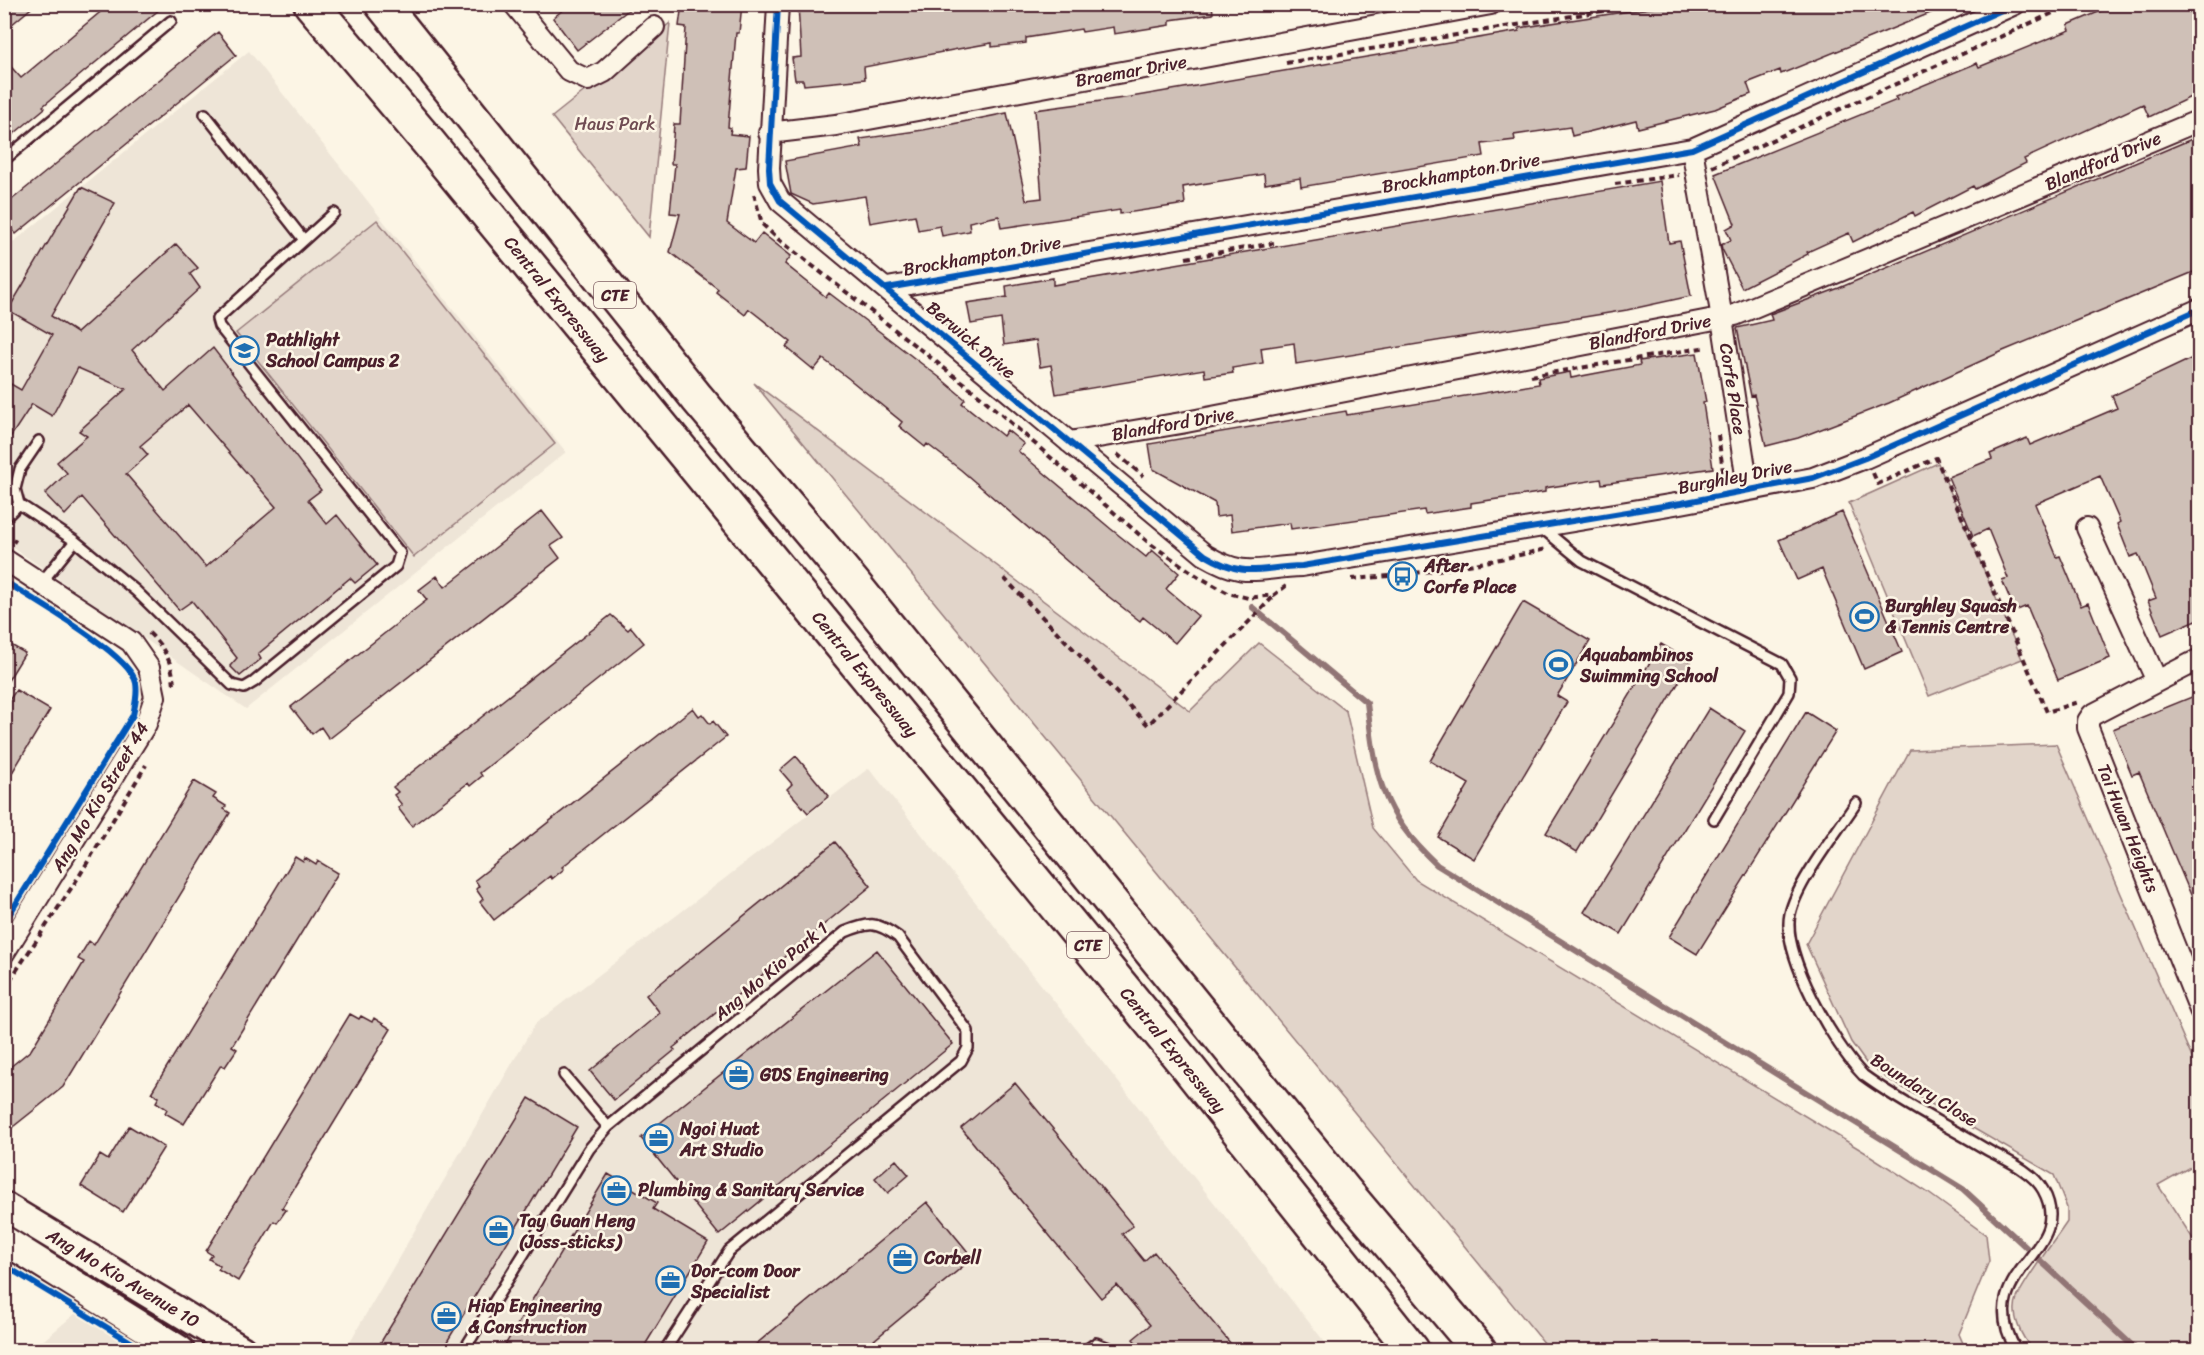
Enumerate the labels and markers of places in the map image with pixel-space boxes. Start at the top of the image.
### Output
place label: Pathlight School Campus 2 [265,324,400,377]
school or university icon: Pathlight School Campus 2 [229,334,261,366]
place label: After Corfe Place [1423,550,1517,603]
bus stop icon: After Corfe Place [1387,560,1419,592]
place label: Burghley Squash & Tennis Centre [1885,590,2017,643]
sports icon: Burghley Squash & Tennis Centre [1848,600,1880,632]
place label: Aquabambinos Swimming School [1579,639,1719,692]
sports icon: Aquabambinos Swimming School [1543,649,1575,681]
office icon: GDS Engineering [723,1059,755,1091]
place label: GDS Engineering [759,1059,889,1091]
place label: Ngoi Huat Art Studio [679,1113,763,1166]
office icon: Ngoi Huat Art Studio [643,1123,675,1155]
office icon: Plumbing & Sanitary Service [601,1174,633,1206]
place label: Plumbing & Sanitary Service [638,1174,864,1206]
place label: Tay Guan Heng (Joss-sticks) [519,1205,636,1258]
office icon: Tay Guan Heng (Joss-sticks) [482,1215,514,1247]
office icon: Corbell [887,1242,919,1274]
place label: Corbell [923,1242,982,1274]
place label: Dor-com Door Specialist [690,1255,801,1308]
office icon: Dor-com Door Specialist [654,1265,686,1297]
place label: Hiap Engineering & Construction [467,1290,602,1343]
office icon: Hiap Engineering & Construction [431,1300,463,1332]

